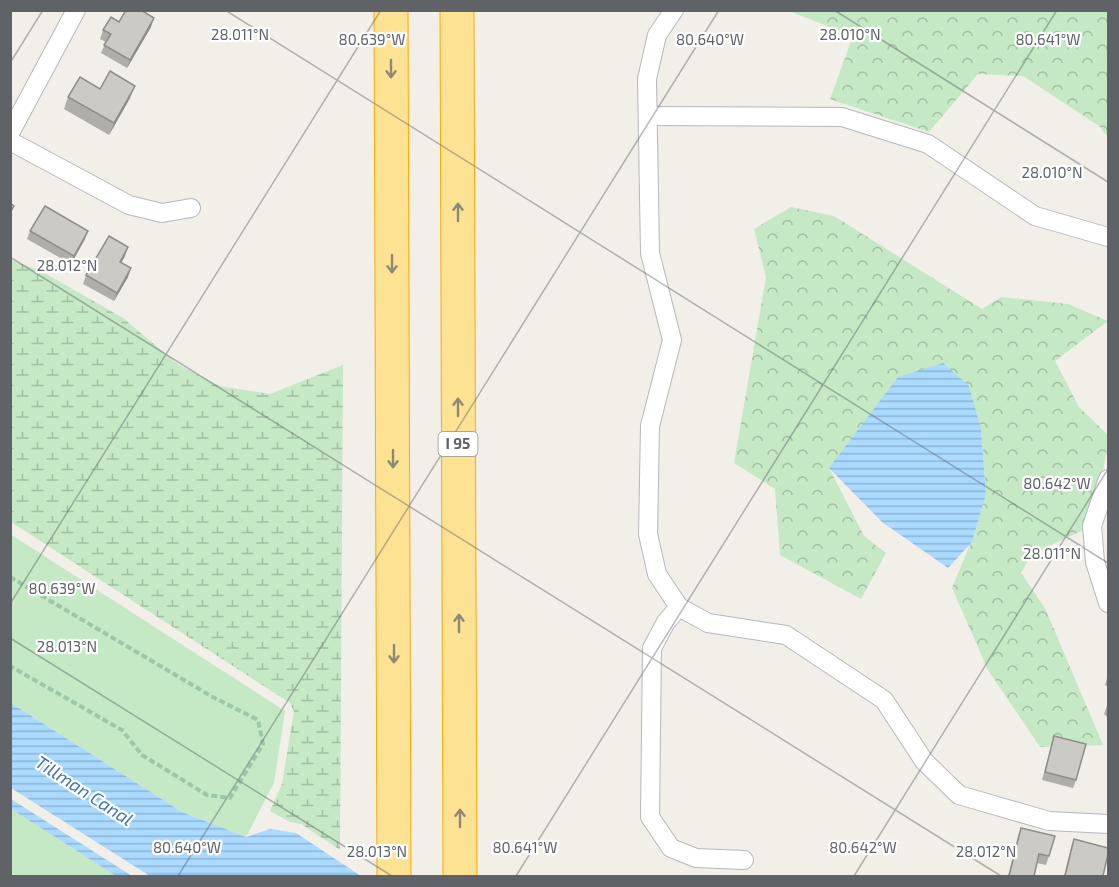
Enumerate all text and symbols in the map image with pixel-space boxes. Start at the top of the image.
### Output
text: 28.011°N [211,25,269,43]
text: 28.010°N [819,25,881,43]
text: 80.639°W [339,30,405,48]
text: 80.640°W [676,30,744,48]
text: 80.641°W [1015,30,1081,48]
one-way arrow [385,58,397,78]
text: 28.010°N [1021,163,1083,181]
one-way arrow [452,203,464,223]
one-way arrow [386,253,398,273]
text: 28.012°N [37,256,97,274]
one-way arrow [452,398,464,418]
road number: I 95 [438,432,478,456]
one-way arrow [387,448,399,468]
text: 80.642°W [1023,474,1091,492]
text: 28.011°N [1023,544,1081,562]
text: 80.639°W [29,579,95,597]
one-way arrow [453,614,465,634]
text: 28.013°N [37,637,97,655]
one-way arrow [388,643,400,663]
water label: Tillman Canal [32,750,138,830]
one-way arrow [454,809,466,829]
text: 80.640°W [153,838,221,856]
text: 80.641°W [492,838,558,856]
text: 80.642°W [829,838,897,856]
text: 28.013°N [347,842,407,860]
text: 28.012°N [956,842,1016,860]

